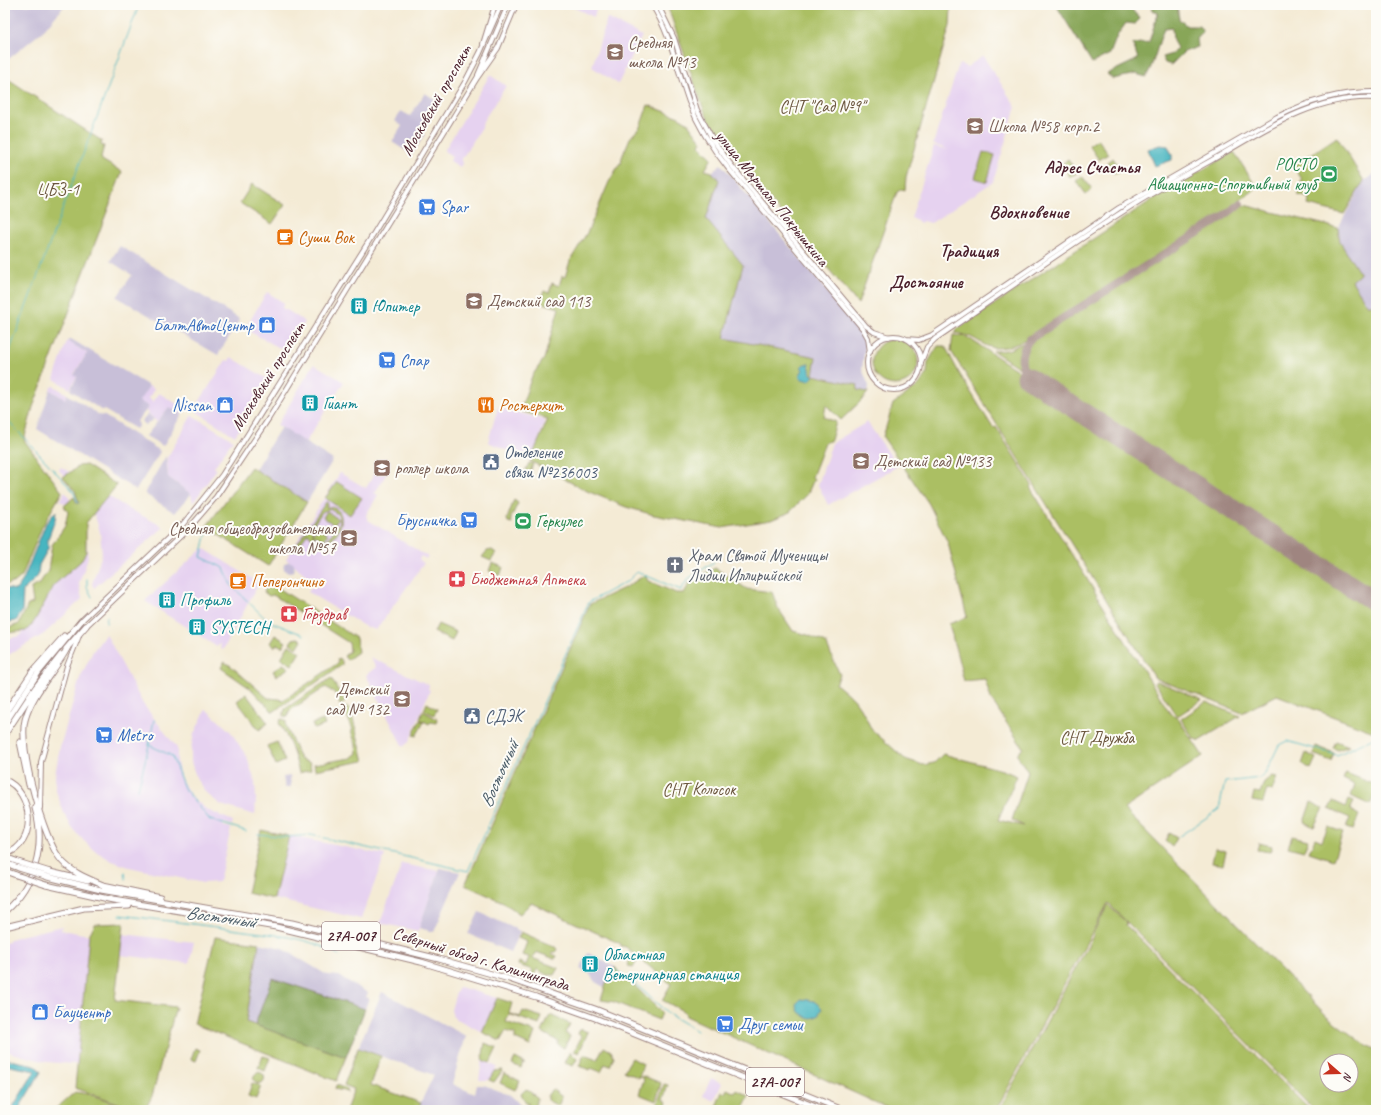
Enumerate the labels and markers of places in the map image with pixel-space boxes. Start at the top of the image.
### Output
place label: Средняя школа №13 [628,32,697,73]
school or university icon: Средняя школа №13 [605,42,625,62]
school or university icon: Школа №58 корп.2 [965,116,985,136]
place label: Школа №58 корп.2 [988,116,1100,137]
place label: РОСТО Авиационно-Спортивный клуб [1147,154,1320,195]
sports icon: РОСТО Авиационно-Спортивный клуб [1319,164,1339,184]
supermarket icon: Spar [417,197,437,217]
place label: Spar [440,197,470,218]
cafe icon: Суши Вок [275,227,295,247]
place label: Суши Вок [298,227,356,248]
school or university icon: Детский сад 113 [464,291,484,311]
place label: Детский сад 113 [487,291,592,312]
building icon: Юпитер [349,296,369,316]
place label: Юпитер [372,296,421,317]
place label: БалтАвтоЦентр [153,315,256,336]
shop icon: БалтАвтоЦентр [257,315,277,335]
supermarket icon: Спар [377,350,397,370]
place label: Спар [400,350,430,371]
building icon: Гиант [300,393,320,413]
place label: Гиант [323,393,358,414]
place label: Nissan [172,395,213,416]
shop icon: Nissan [215,395,235,415]
restaurant icon: Ростерхит [476,395,496,415]
place label: Ростерхит [499,395,565,416]
place label: Отделение связи №236003 [504,442,598,483]
school or university icon: Детский сад №133 [851,451,871,471]
place label: Детский сад №133 [874,451,993,472]
public building icon: Отделение связи №236003 [481,452,501,472]
school or university icon: роллер школа [372,458,392,478]
place label: роллер школа [395,458,470,479]
place label: Брусничка [396,510,458,531]
supermarket icon: Брусничка [459,510,479,530]
sports icon: Геркулес [513,511,533,531]
place label: Геркулес [536,511,583,532]
place label: Средняя общеобразовательная школа №57 [169,518,337,559]
school or university icon: Средняя общеобразовательная школа №57 [339,528,359,548]
place label: Храм Святой Мученицы Лидии Иллирийской [688,545,829,586]
church icon: Храм Святой Мученицы Лидии Иллирийской [665,555,685,575]
pharmacy icon: Бюджетная Аптека [447,569,467,589]
place label: Бюджетная Аптека [470,569,587,590]
cafe icon: Пеперончино [228,571,248,591]
place label: Пеперончино [251,571,325,592]
building icon: Профиль [157,590,177,610]
place label: Профиль [180,590,232,611]
pharmacy icon: Горздрав [279,604,299,624]
place label: Горздрав [302,604,349,626]
building icon: SYSTECH [187,617,207,637]
place label: SYSTECH [210,617,273,638]
place label: Детский сад № 132 [325,679,390,720]
school or university icon: Детский сад № 132 [392,689,412,709]
public building icon: СДЭК [462,706,482,726]
place label: СДЭК [485,706,526,727]
supermarket icon: Metro [94,725,114,745]
place label: Metro [117,725,155,746]
place label: Областная Ветеринарная станция [603,944,739,985]
building icon: Областная Ветеринарная станция [580,954,600,974]
shop icon: Бауцентр [30,1002,50,1022]
place label: Бауцентр [53,1002,112,1023]
supermarket icon: Друг семьи [715,1014,735,1034]
place label: Друг семьи [738,1014,804,1035]

